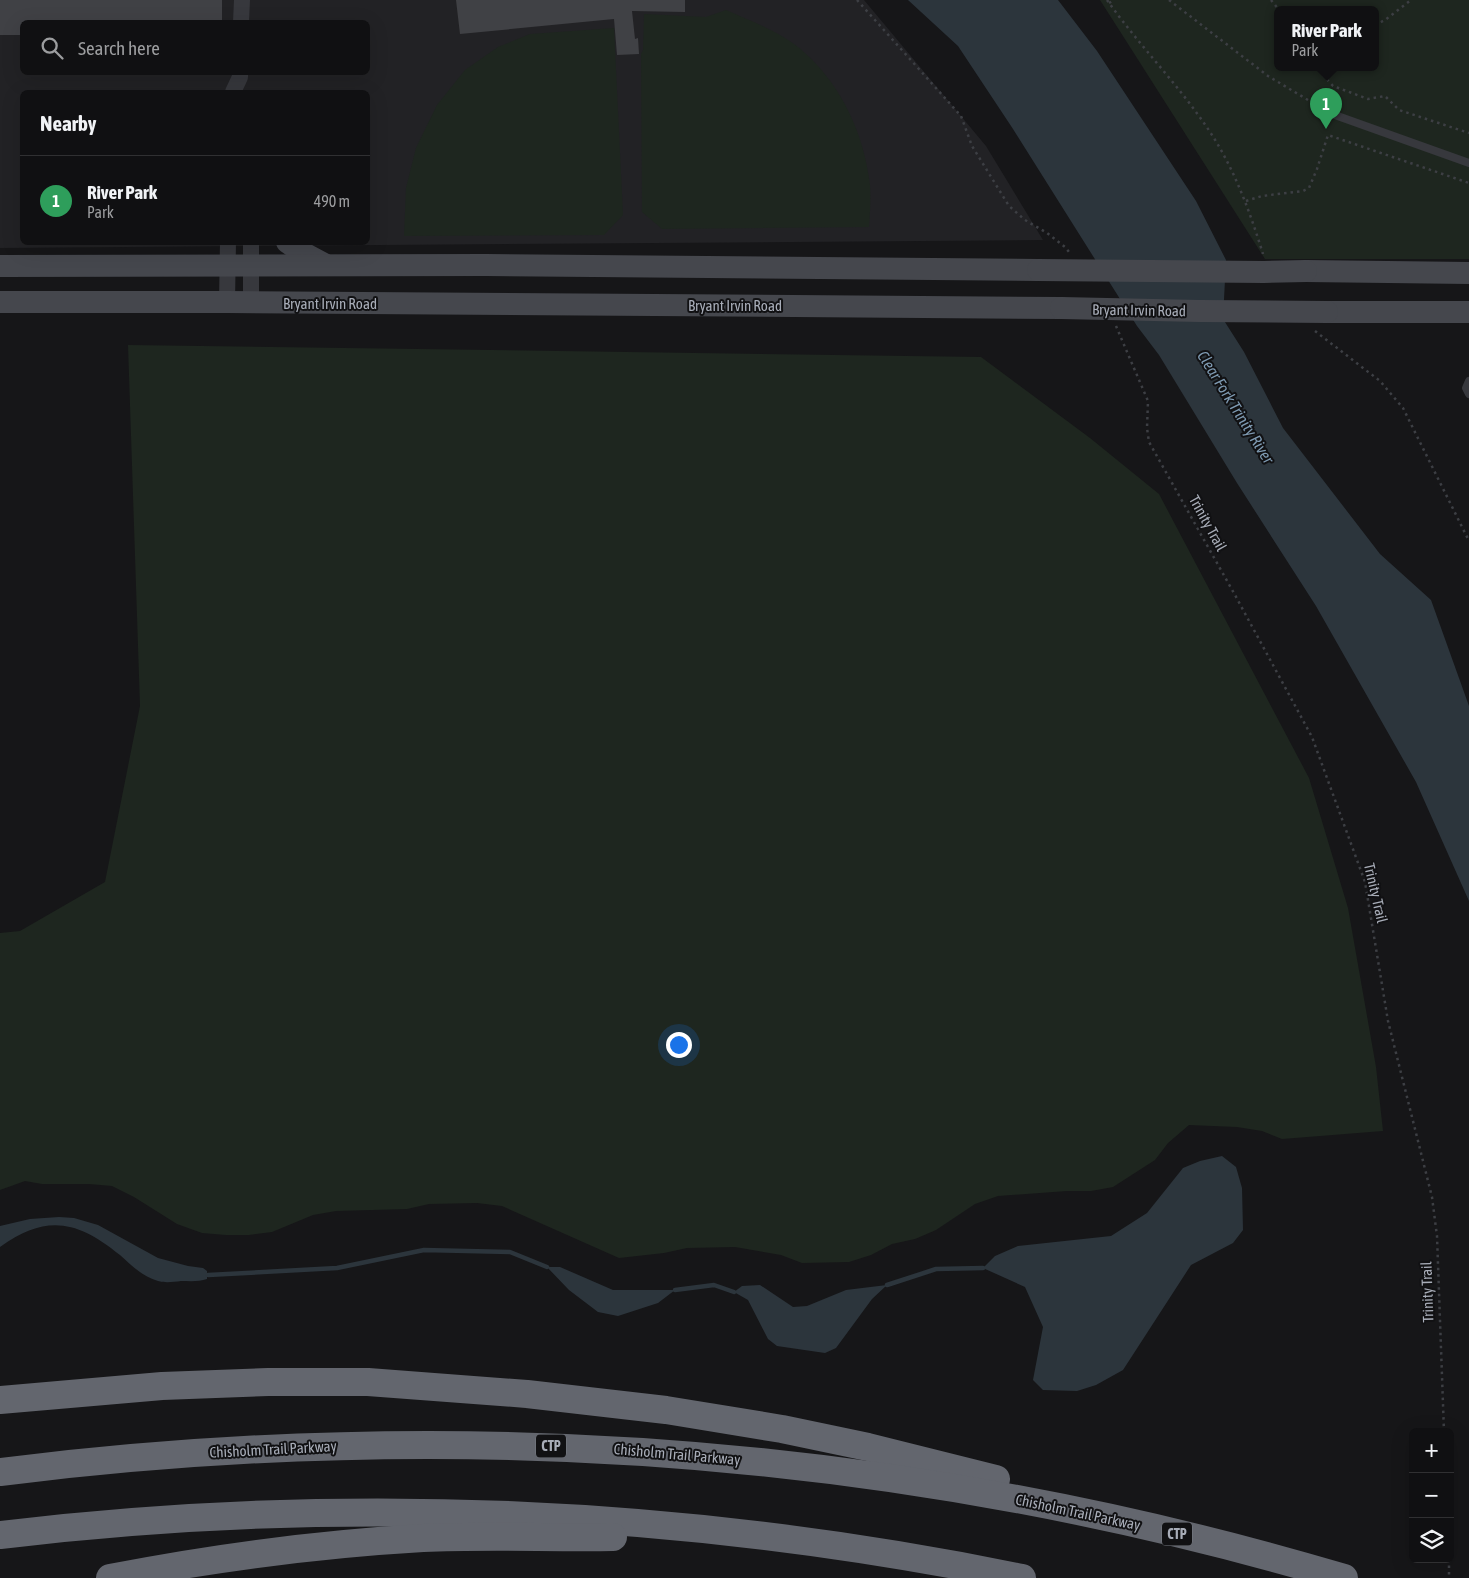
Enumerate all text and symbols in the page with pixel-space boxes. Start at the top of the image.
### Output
popup [1274,6,1379,71]
text: River Park [1291,19,1362,41]
search box [20,20,370,75]
icon: search [38,34,66,62]
text: Search here [78,37,160,59]
text: Park [1291,41,1318,59]
pin: 1 [1310,88,1342,129]
text: Nearby [40,111,96,135]
text: River Park [87,181,157,203]
text: 1 [52,192,60,210]
text: 490 m [314,192,350,210]
text: Park [87,203,114,221]
street label: Bryant Irvin Road [283,295,377,312]
street label: Bryant Irvin Road [688,297,782,314]
street label: Bryant Irvin Road [1092,301,1186,319]
water label: Clear Fork Trinity River [1193,347,1279,468]
street label: Trinity Trail [1186,492,1230,554]
street label: Trinity Trail [1361,861,1391,925]
your location [666,1032,692,1058]
street label: Trinity Trail [1417,1261,1437,1323]
map controls [1409,1428,1454,1563]
button: + [1409,1428,1454,1473]
road number: CTP [536,1434,566,1458]
street label: Chisholm Trail Parkway [209,1437,337,1461]
street label: Chisholm Trail Parkway [613,1440,741,1468]
button: − [1409,1473,1454,1518]
street label: Chisholm Trail Parkway [1014,1490,1142,1534]
button: layers [1409,1518,1454,1563]
road number: CTP [1162,1522,1192,1546]

